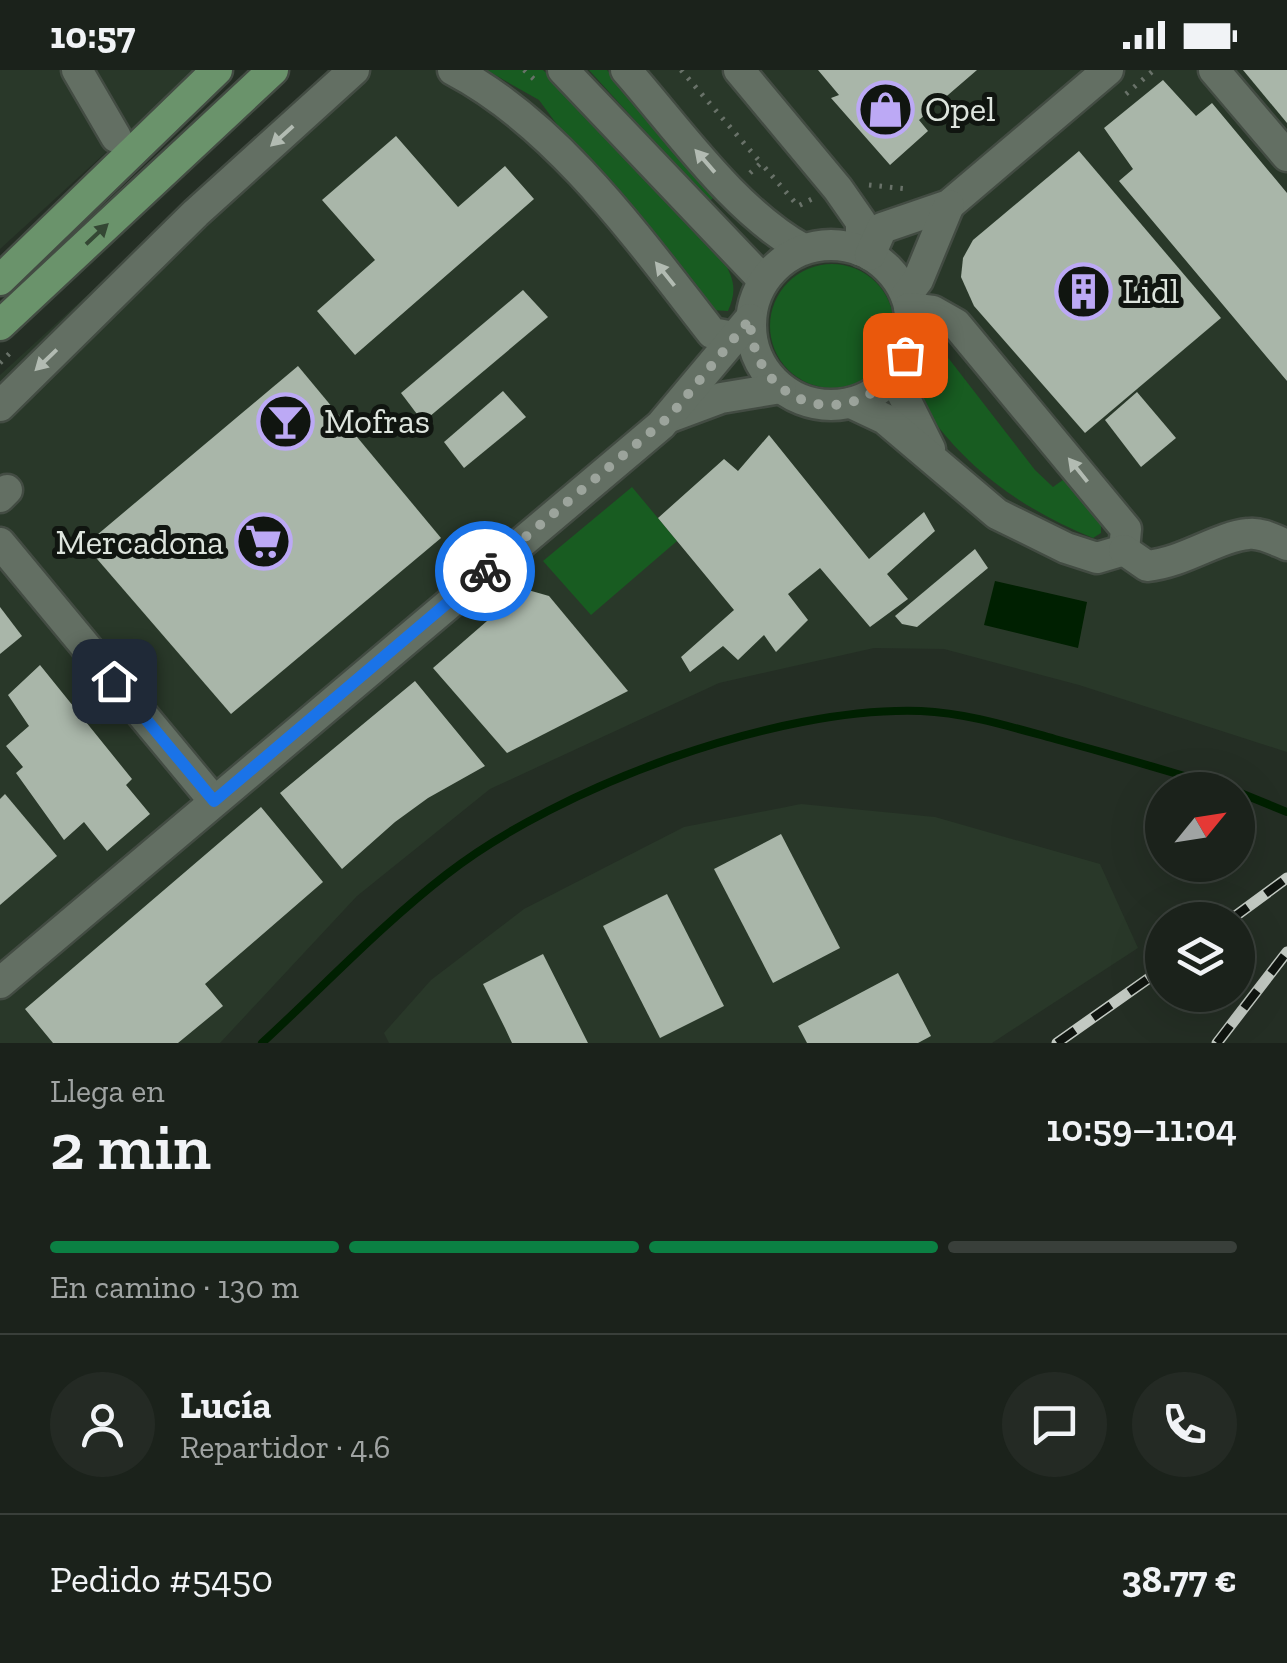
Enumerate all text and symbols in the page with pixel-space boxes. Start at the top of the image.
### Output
text: 10:57 [50,12,135,58]
shop icon: Opel [856,79,916,139]
place label: Opel [925,88,996,130]
one-way arrow [270,124,294,147]
one-way arrow [695,149,717,174]
one-way arrow [84,223,108,246]
building icon: Lidl [1053,261,1113,321]
one-way arrow [655,262,676,288]
place label: Lidl [1122,270,1179,312]
pin [863,313,948,398]
icon: bag [878,328,933,383]
one-way arrow [35,348,59,371]
bar icon: Mofras [255,391,315,451]
place label: Mofras [324,400,430,442]
one-way arrow [1068,457,1089,482]
supermarket icon: Mercadona [233,512,293,572]
place label: Mercadona [56,521,224,563]
courier [435,521,535,621]
icon: bike [458,544,513,599]
pin [72,639,157,724]
icon: home [87,654,142,709]
north arrow [1145,772,1255,882]
map controls [1145,772,1255,1012]
button: layers [1145,902,1255,1012]
text: Llega en [50,1072,165,1110]
text: 10:59–11:04 [1046,1105,1237,1151]
text: 2 min [50,1108,211,1186]
text: En camino · 130 m [50,1268,299,1306]
button: person [50,1372,155,1477]
button: chat [1002,1372,1107,1477]
button: phone [1132,1372,1237,1477]
text: Lucía [180,1382,272,1428]
text: Repartidor · 4.6 [180,1428,391,1466]
text: Pedido #5450 [50,1556,273,1602]
text: 38.77 € [1121,1556,1237,1602]

